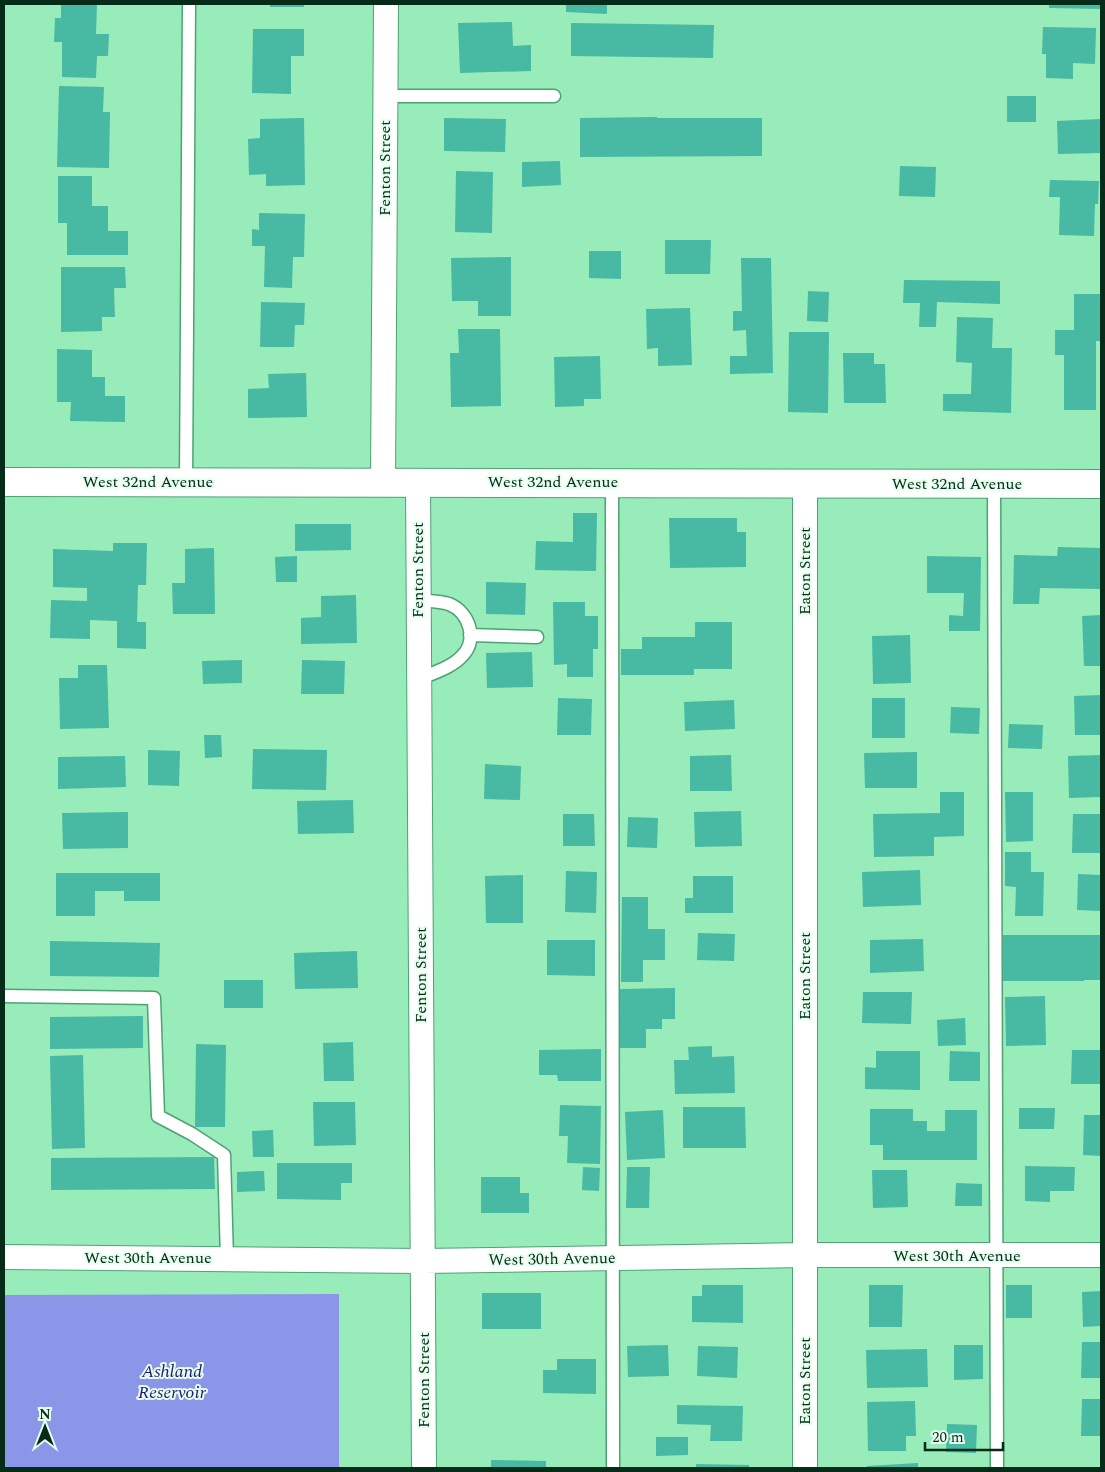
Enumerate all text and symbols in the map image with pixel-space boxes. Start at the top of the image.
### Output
street label: Fenton Street [373,120,397,216]
street label: West 32nd Avenue [83,470,213,494]
street label: West 32nd Avenue [488,470,618,494]
street label: West 32nd Avenue [892,472,1022,496]
street label: Fenton Street [406,522,430,618]
street label: Eaton Street [793,527,817,615]
street label: Fenton Street [409,927,433,1023]
street label: Eaton Street [793,932,817,1020]
street label: West 30th Avenue [893,1244,1021,1268]
street label: West 30th Avenue [84,1246,212,1270]
street label: West 30th Avenue [488,1246,616,1272]
street label: Fenton Street [412,1332,436,1428]
street label: Eaton Street [793,1337,817,1425]
water label: Ashland Reservoir [138,1358,207,1406]
north arrow [20,1402,70,1452]
text: N [39,1404,51,1425]
scale bar [925,1420,1002,1452]
text: 20 m [932,1426,964,1449]

